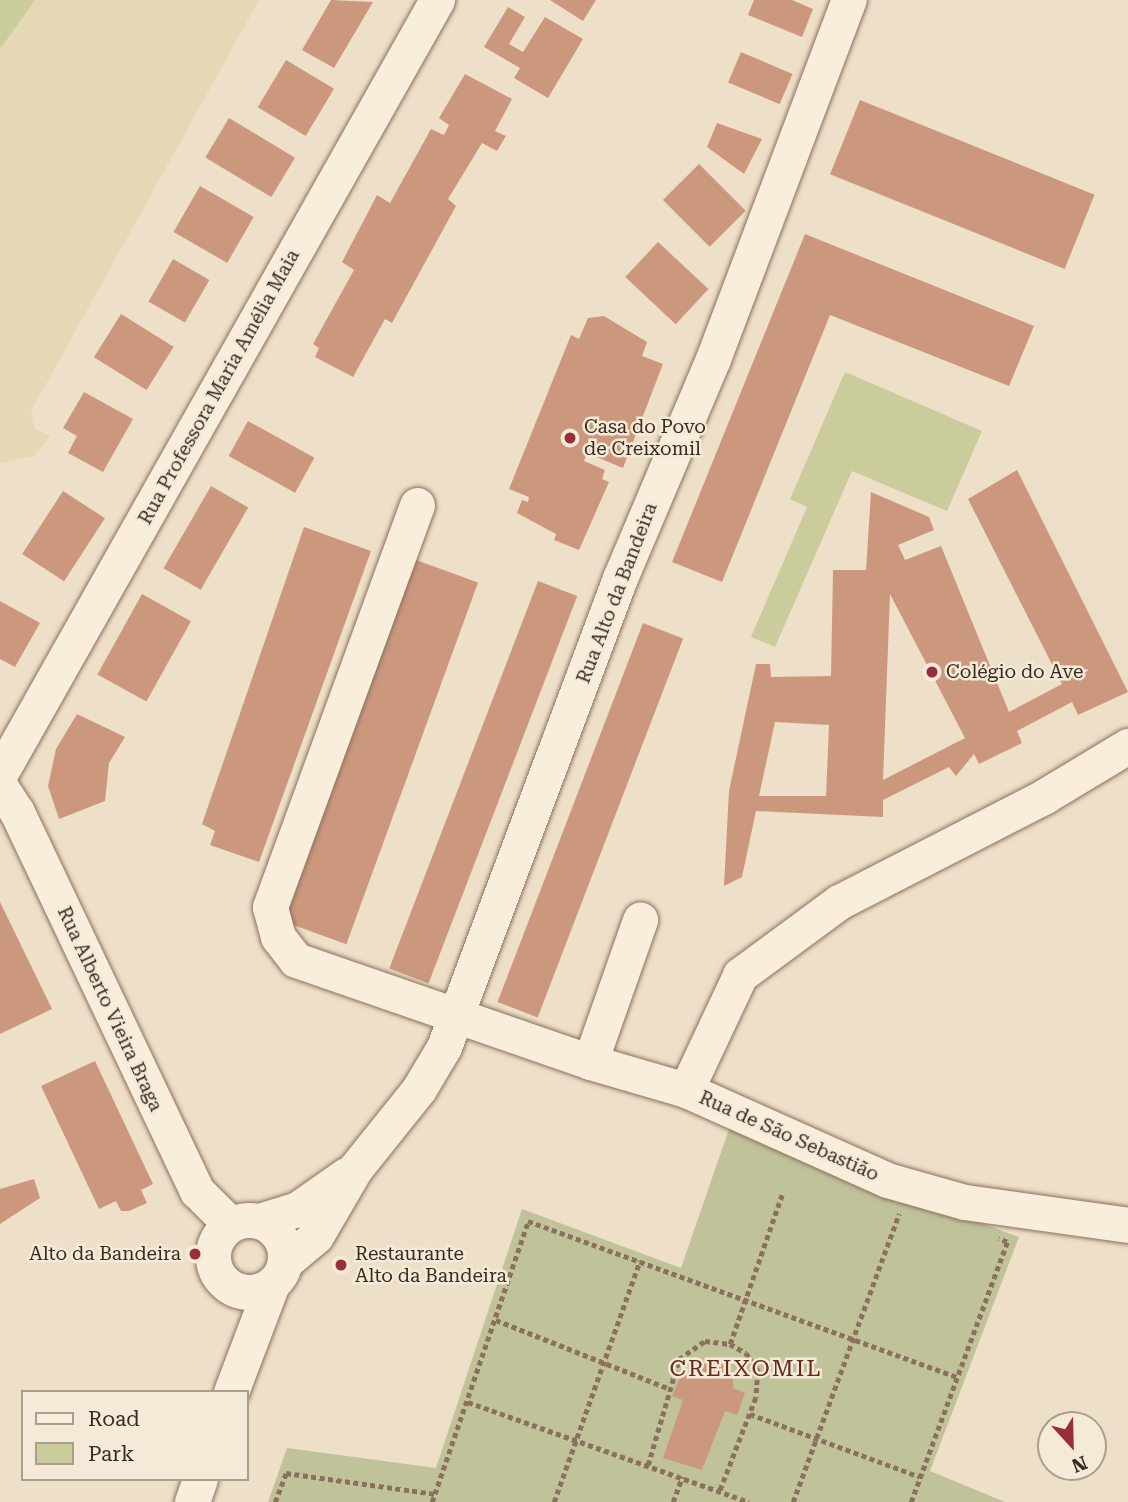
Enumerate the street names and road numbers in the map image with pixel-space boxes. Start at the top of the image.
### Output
street label: Rua Professora Maria Amélia Maia [134,246,304,528]
street label: Rua Alto da Bandeira [572,499,662,687]
street label: Rua Alberto Vieira Braga [52,903,168,1115]
street label: Rua de São Sebastião [696,1086,882,1186]

